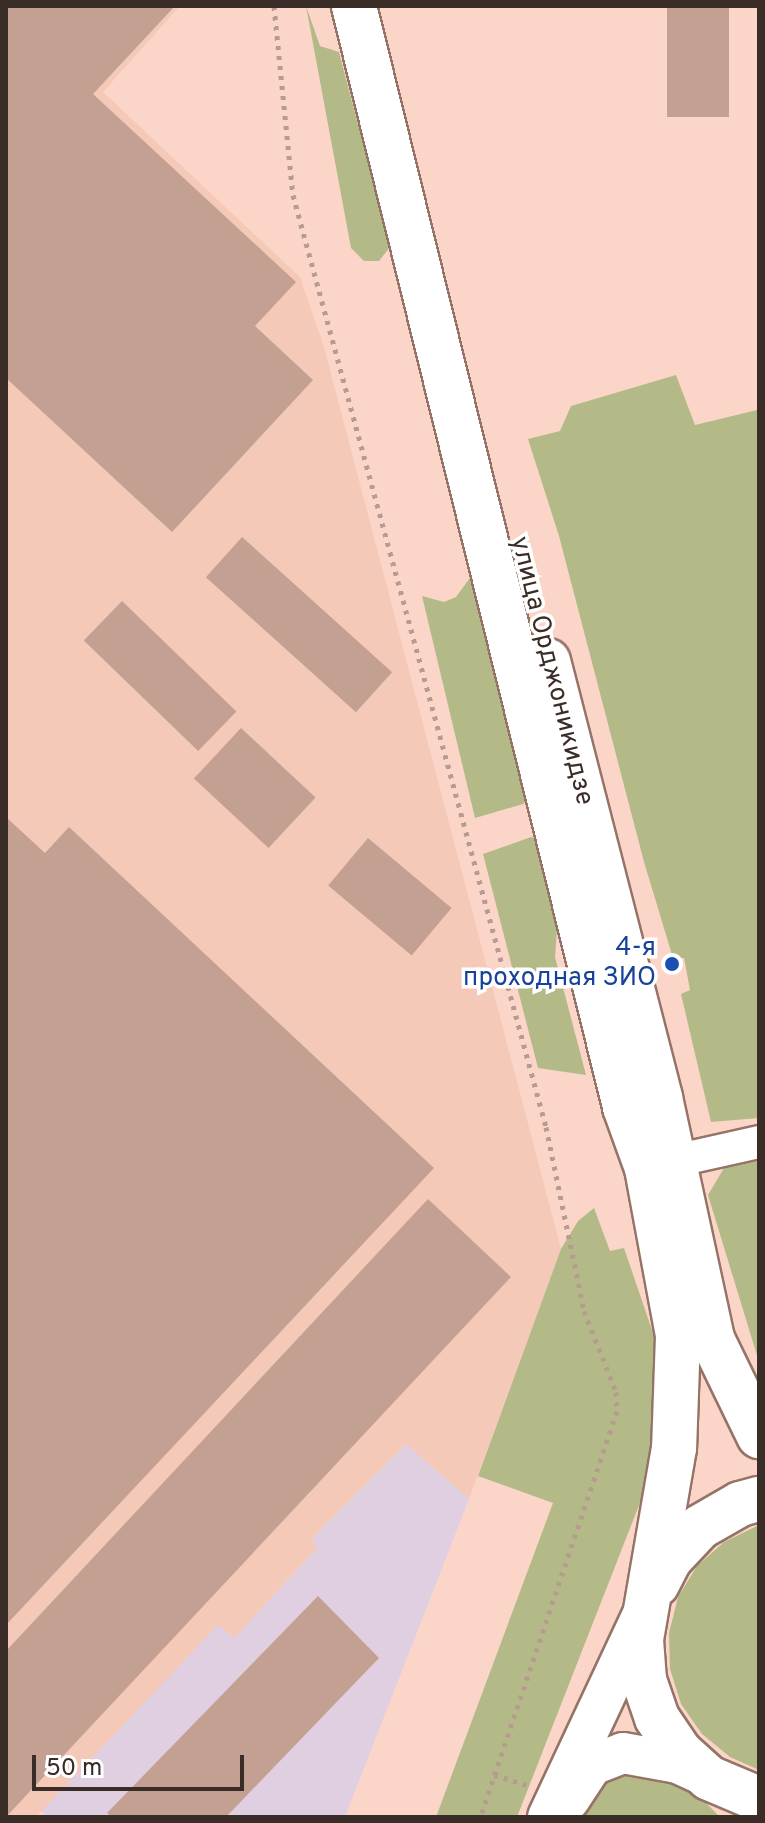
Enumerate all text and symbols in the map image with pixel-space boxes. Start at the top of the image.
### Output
street label: улица Орджоникидзе [503,533,599,809]
place label: 4-я проходная ЗИО [463,933,656,994]
marker: 4-я проходная ЗИО [663,955,681,973]
scale bar [36,1739,248,1789]
text: 50 m [46,1754,102,1784]

